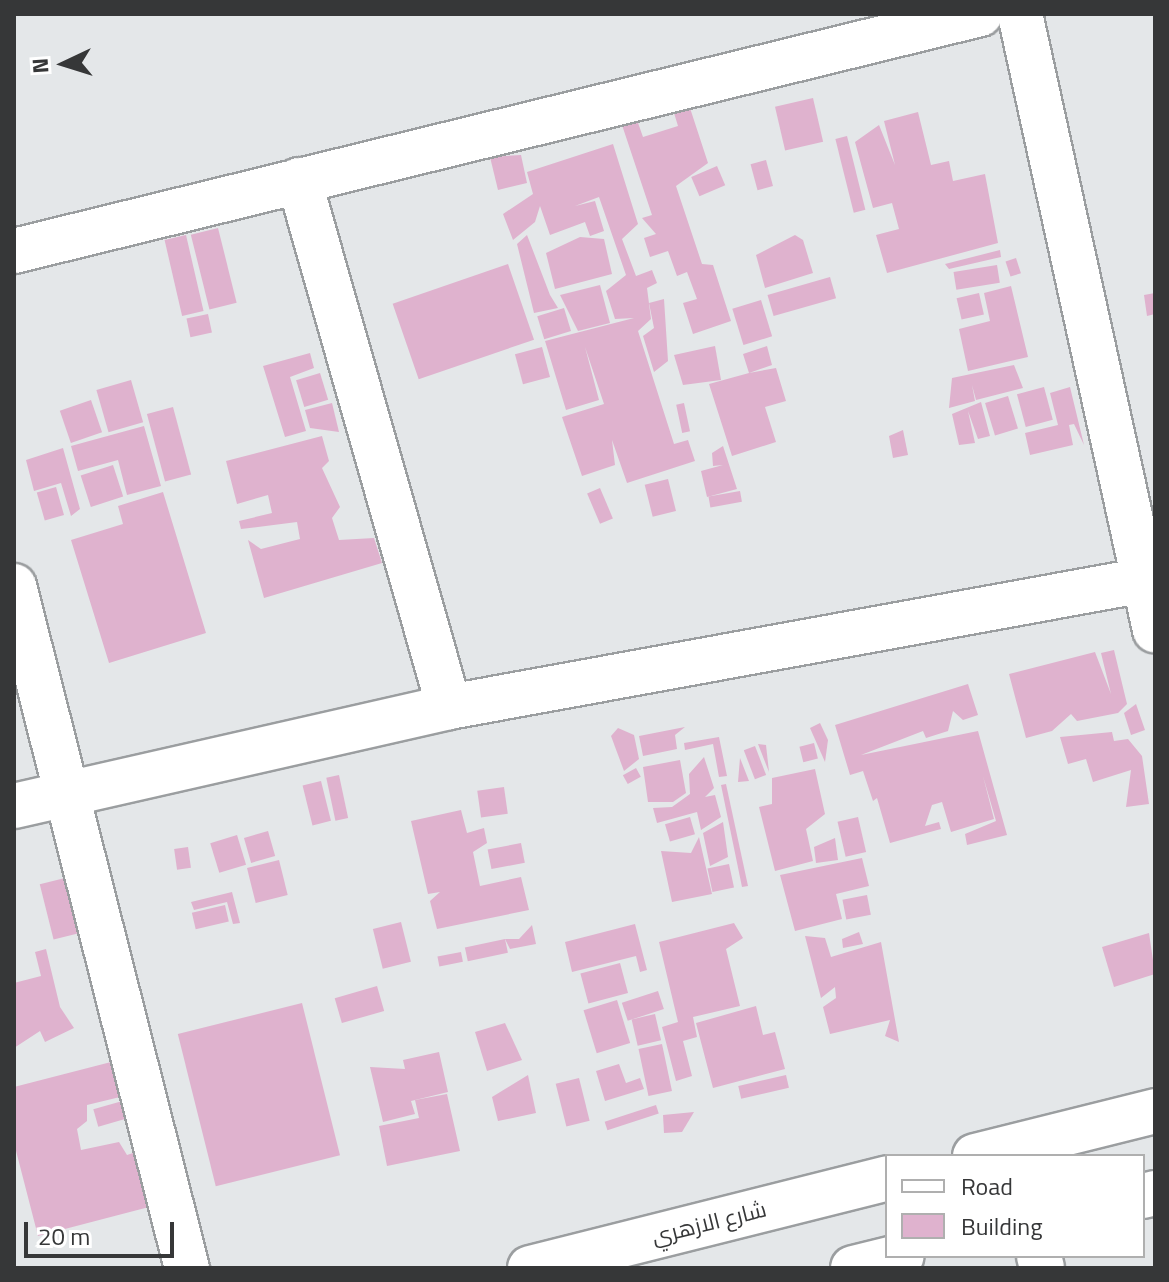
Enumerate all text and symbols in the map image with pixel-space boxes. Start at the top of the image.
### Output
north arrow [24,24,104,104]
text: N [23,57,58,74]
legend [885,1154,1145,1258]
text: Road [961,1168,1013,1204]
street label: شارع الازهري [649,1196,769,1250]
scale bar [28,1206,178,1256]
text: Building [961,1208,1043,1244]
text: 20 m [38,1218,90,1254]

